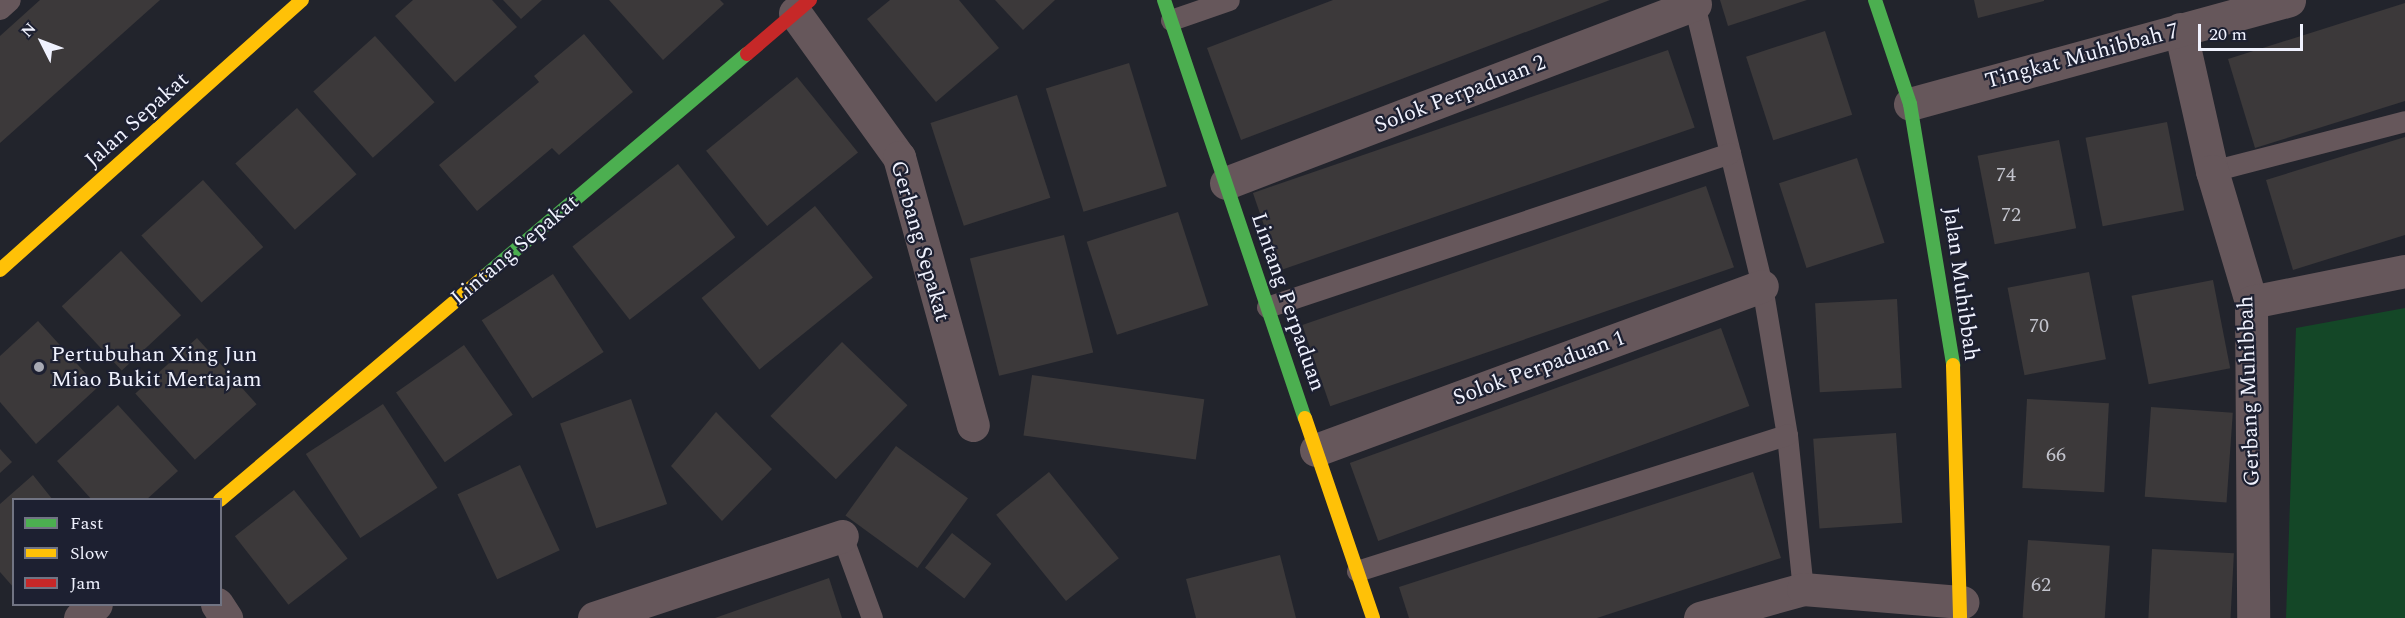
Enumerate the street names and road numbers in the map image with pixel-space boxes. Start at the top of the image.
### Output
street label: Tingkat Muhibbah 7 [1982,17,2182,95]
street label: Solok Perpaduan 2 [1371,49,1549,139]
street label: Jalan Sepakat [80,66,194,174]
street label: Gerbang Sepakat [884,157,956,325]
street label: Lintang Sepakat [446,189,584,311]
street label: Jalan Muhibbah [1937,205,1985,363]
street label: Lintang Perpaduan [1245,209,1331,395]
street label: Gerbang Muhibbah [2232,295,2266,487]
street label: Solok Perpaduan 1 [1449,325,1629,411]

